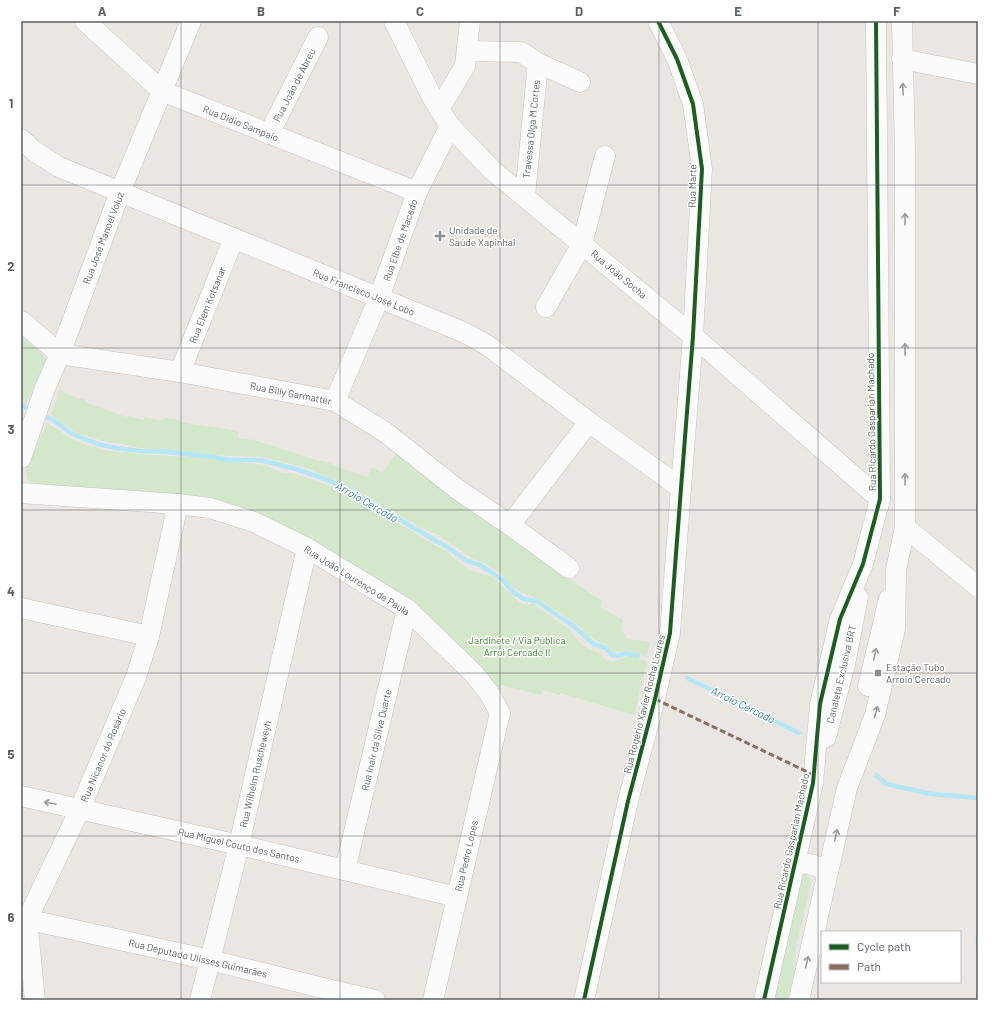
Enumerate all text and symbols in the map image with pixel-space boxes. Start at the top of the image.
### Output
text: A [98,3,107,19]
text: B [257,3,265,19]
text: C [416,3,424,19]
text: D [575,3,583,19]
text: E [734,3,742,19]
text: F [893,3,901,19]
street label: Rua João de Abreu [270,46,318,124]
street label: Travessa Olga M Cortes [520,79,542,179]
one-way arrow [899,83,907,96]
text: 1 [9,95,13,111]
street label: Rua Didio Sampaio [201,102,281,144]
street label: Rua Marte [686,164,698,208]
street label: Rua José Manoel Voluz [80,190,126,286]
street label: Rua Elbe de Macedo [380,197,420,283]
one-way arrow [901,213,909,226]
place label: Unidade de Saúde Xapinhal [449,224,515,248]
marker: Unidade de Saúde Xapinhal [434,230,446,242]
street label: Rua João Socha [589,247,649,301]
text: 2 [7,258,15,274]
street label: Rua Elem Kotsanar [186,265,228,345]
street label: Rua Francisco José Lobo [311,266,417,318]
one-way arrow [901,343,909,356]
street label: Rua Ricardo Gasparian Machado [864,353,878,491]
street label: Rua Billy Garmatter [249,379,333,407]
text: 3 [7,421,15,437]
one-way arrow [901,473,909,486]
water label: Arroio Cercado [334,479,401,525]
street label: Rua João Lourenço de Paula [302,543,412,617]
text: 4 [7,583,15,599]
street label: Canaleta Exclusiva BRT [824,623,858,724]
street label: Rua Rogério Xavier Rocha Loures [621,633,667,775]
park label: Jardinete / Via Pública Arroi Cercado II [468,634,566,658]
one-way arrow [872,648,880,661]
place label: Estação Tubo Arroio Cercado [886,661,951,685]
marker: Estação Tubo Arroio Cercado [873,668,883,678]
water label: Arroio Cercado [709,683,778,726]
street label: Rua Inair da Silva Duarte [358,688,394,792]
street label: Rua Nicanor do Rosário [78,706,128,804]
one-way arrow [873,706,880,719]
street label: Rua Wilhelm Ruscheweyh [237,719,273,829]
text: 5 [7,746,15,762]
street label: Rua Ricardo Gasparian Machado [771,772,811,910]
one-way arrow [44,798,57,806]
street label: Rua Pedro Lopes [452,819,480,893]
street label: Rua Miguel Couto dos Santos [177,825,301,865]
one-way arrow [833,829,841,842]
text: 6 [8,909,15,925]
legend [821,931,961,983]
street label: Rua Deputado Ulisses Guimarães [128,936,269,980]
text: Cycle path [857,939,911,953]
one-way arrow [804,956,812,969]
text: Path [857,959,881,973]

